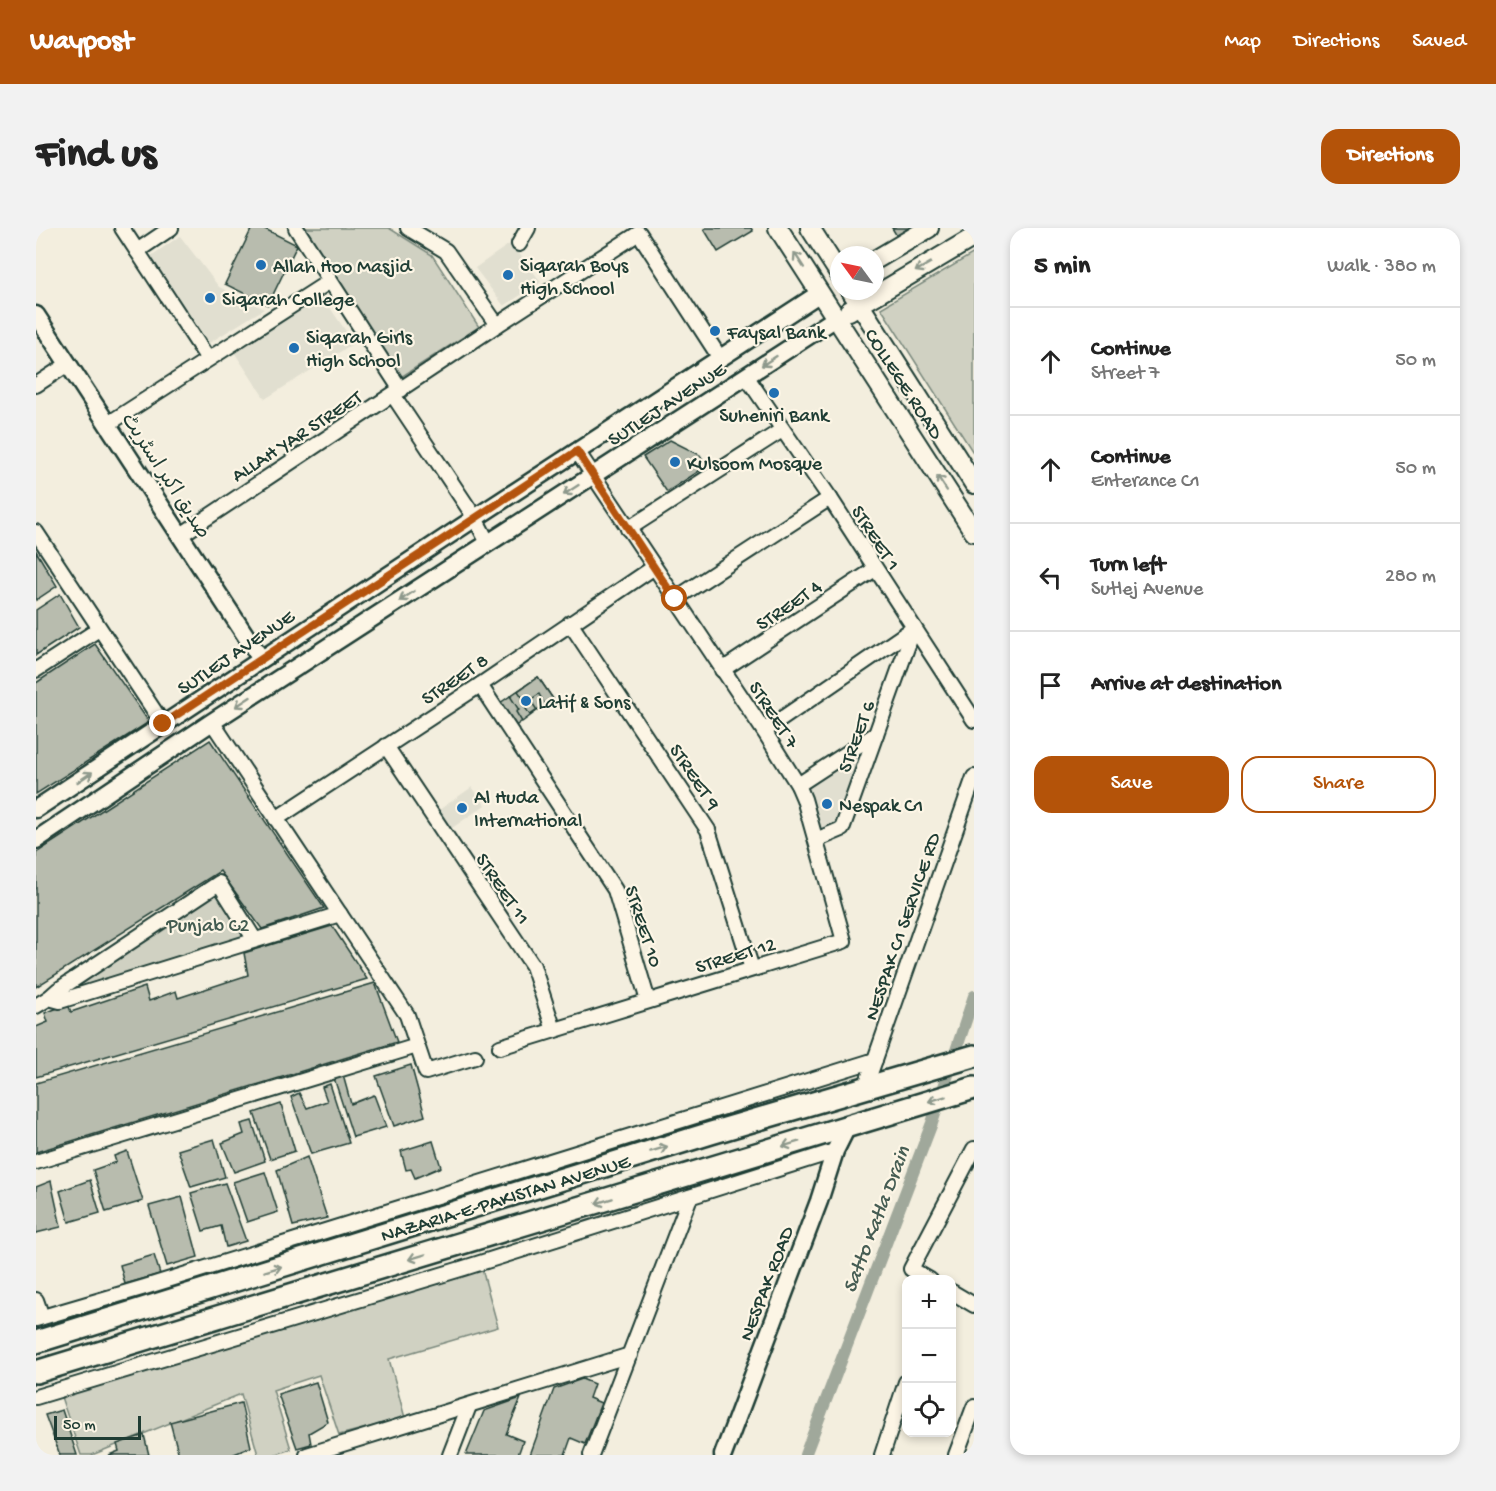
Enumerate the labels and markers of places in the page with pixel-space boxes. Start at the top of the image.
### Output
place label: Siqarah Boys High School [520,256,629,302]
place label: Allah Hoo Masjid [273,257,414,280]
marker: Allah Hoo Masjid [254,258,268,272]
marker: Siqarah Boys High School [501,268,515,282]
place label: Siqarah College [222,290,355,313]
marker: Siqarah College [203,291,217,305]
place label: Faysal Bank [726,323,828,346]
marker: Faysal Bank [708,324,722,338]
place label: Siqarah Girls High School [306,328,413,374]
marker: Siqarah Girls High School [287,341,301,355]
marker: Suheniri Bank [767,386,781,400]
place label: Suheniri Bank [719,406,831,429]
place label: Kulsoom Mosque [687,454,823,477]
marker: Kulsoom Mosque [668,455,682,469]
place label: Latif & Sons [538,693,631,716]
marker: Latif & Sons [519,694,533,708]
place label: Al Huda International [474,788,582,834]
place label: Nespak C1 [839,796,923,819]
marker: Nespak C1 [820,797,834,811]
marker: Al Huda International [455,801,469,815]

